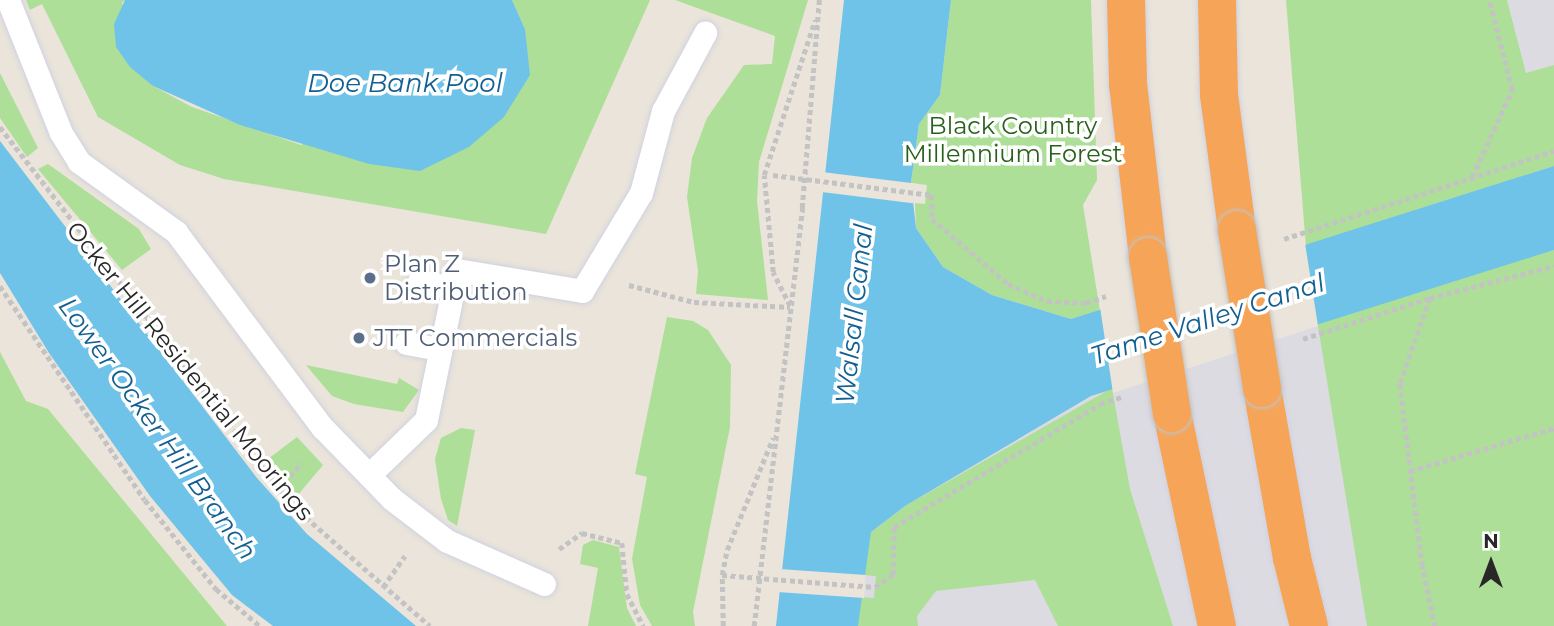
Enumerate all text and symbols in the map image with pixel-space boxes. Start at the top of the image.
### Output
water label: Doe Bank Pool [307,68,503,100]
park label: Black Country Millennium Forest [904,112,1122,168]
street label: Ocker Hill Residential Moorings [60,216,320,526]
water label: Walsall Canal [830,223,880,405]
place label: Plan Z Distribution [384,250,528,306]
water label: Tame Valley Canal [1087,267,1329,373]
marker: Plan Z Distribution [362,270,378,286]
water label: Lower Ocker Hill Branch [51,292,263,566]
place label: JTT Commercials [373,324,577,352]
marker: JTT Commercials [351,330,367,346]
north arrow [1456,528,1526,598]
text: N [1483,530,1499,553]

